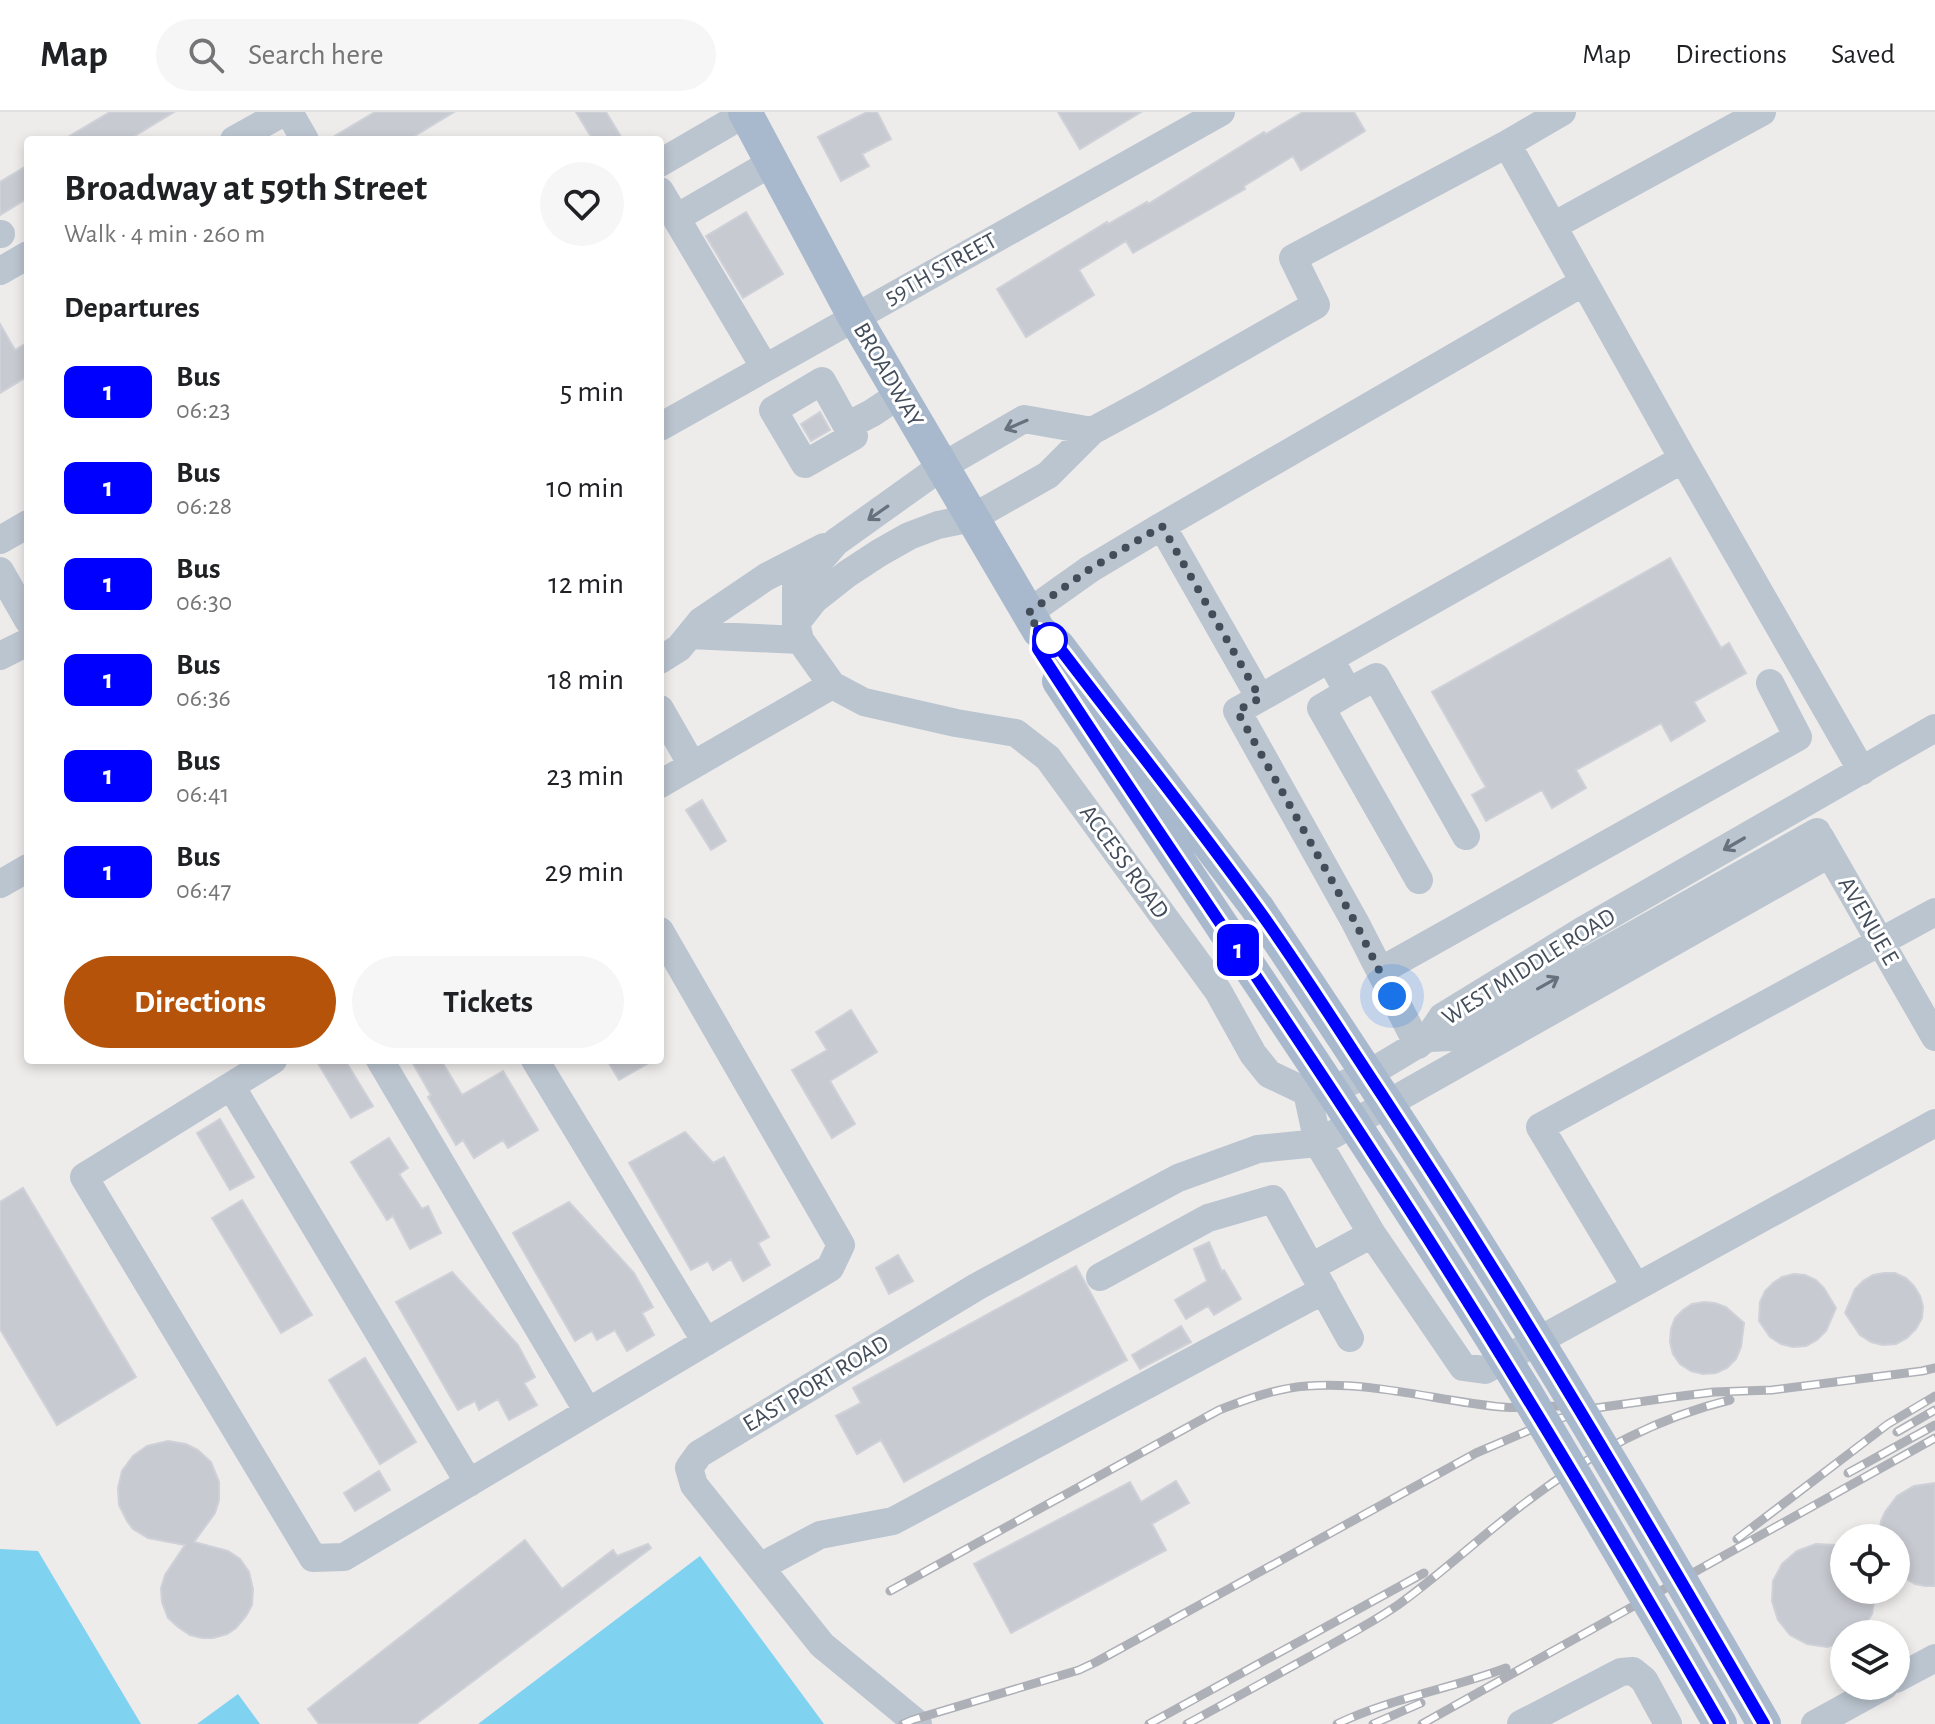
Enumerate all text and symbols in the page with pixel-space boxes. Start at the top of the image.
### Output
search box [156,19,716,91]
icon: search [184,33,228,77]
text: Map [40,36,108,74]
text: Search here [248,40,384,70]
text: Map [1582,41,1631,69]
text: Directions [1675,41,1787,69]
text: Saved [1831,41,1895,69]
button: heart [540,162,624,246]
text: Broadway at 59th Street [64,170,427,208]
text: Walk · 4 min · 260 m [64,221,265,247]
street label: 59TH STREET [881,228,1001,310]
text: Departures [64,293,200,323]
street label: BROADWAY [849,319,928,432]
text: Bus [176,362,221,392]
text: 5 min [560,377,624,407]
text: 1 [103,378,113,406]
text: 06:23 [176,397,230,423]
one-way arrow [1005,419,1029,433]
text: Bus [176,458,221,488]
text: 10 min [546,473,624,503]
text: 1 [103,474,113,502]
text: 06:28 [176,493,232,519]
one-way arrow [867,505,889,521]
text: Bus [176,554,221,584]
text: 12 min [548,569,624,599]
text: 1 [103,570,113,598]
text: 06:30 [176,589,232,615]
unlabelled marker [1033,623,1067,657]
text: Bus [176,650,221,680]
text: 18 min [548,665,624,695]
text: 1 [103,666,113,694]
text: 06:36 [176,685,231,711]
text: Bus [176,746,221,776]
text: 23 min [546,761,624,791]
text: 1 [103,762,113,790]
text: 06:41 [176,781,229,807]
street label: ACCESS ROAD [1075,801,1173,923]
one-way arrow [1722,837,1746,852]
text: Bus [176,842,221,872]
text: 29 min [545,857,624,887]
text: 1 [103,858,113,886]
street label: AVENUE E [1833,873,1903,969]
text: 06:47 [176,877,231,903]
street label: WEST MIDDLE ROAD [1438,904,1620,1030]
line badge: 1 [1212,924,1264,976]
text: 1 [1233,936,1243,964]
button: Directions [64,956,336,1048]
button: Tickets [352,956,624,1048]
one-way arrow [1536,975,1560,990]
your location [1372,976,1412,1016]
street label: EAST PORT ROAD [739,1331,893,1437]
map controls [1830,1524,1910,1700]
button: locate [1830,1524,1910,1604]
button: layers [1830,1620,1910,1700]

